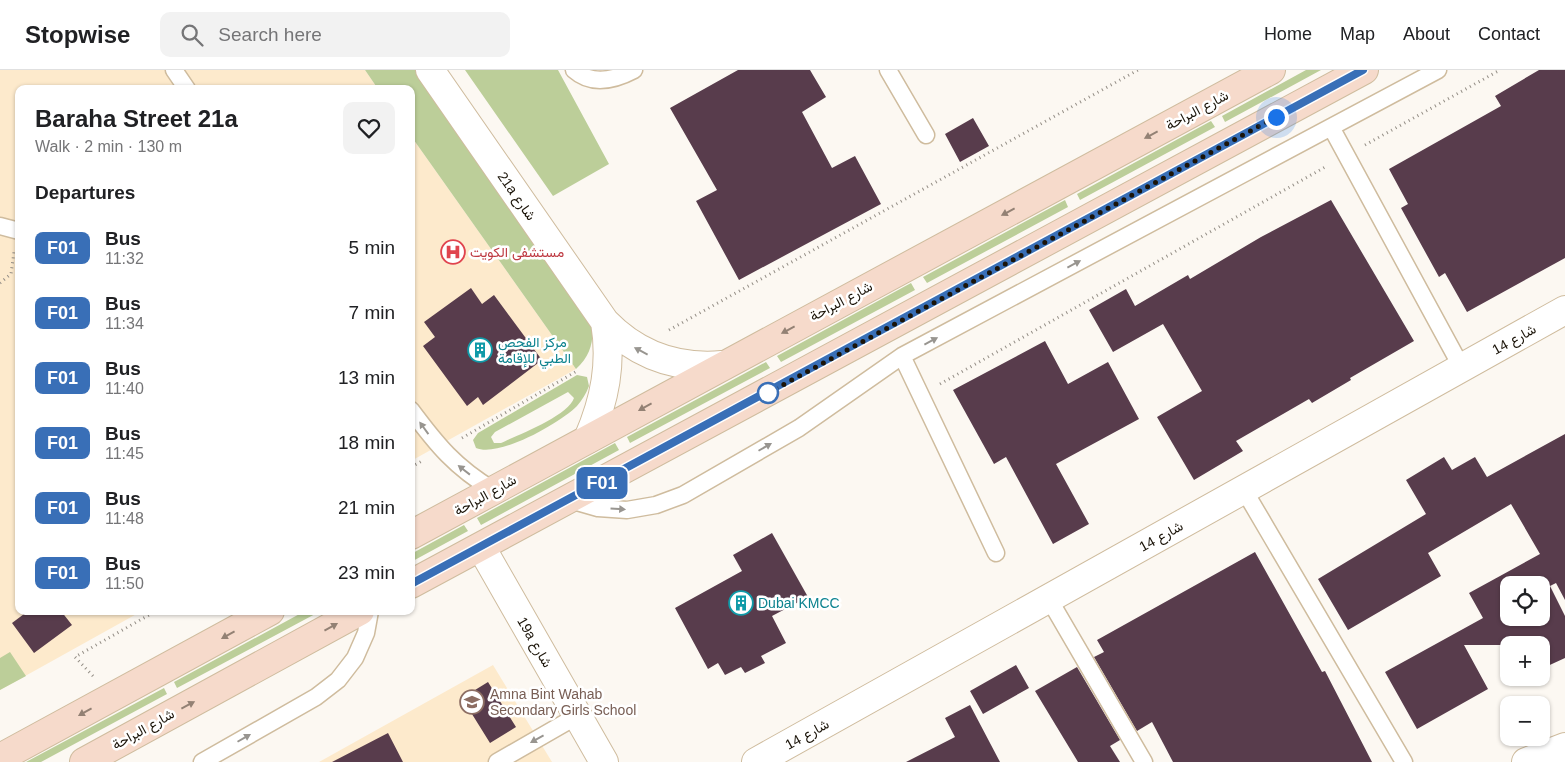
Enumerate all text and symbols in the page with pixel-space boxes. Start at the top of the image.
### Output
search box [160,12,510,57]
text: Stopwise [25,21,130,48]
icon: search [178,21,206,49]
text: Search here [218,24,322,45]
text: Home [1264,24,1312,44]
text: Map [1340,24,1375,44]
text: About [1403,24,1450,44]
text: Contact [1478,24,1540,44]
street label: شارع البراحة [1163,87,1232,136]
button: heart [343,102,395,154]
text: Baraha Street 21a [35,105,238,132]
your location [1264,105,1289,130]
one-way arrow [1144,130,1157,139]
text: Walk · 2 min · 130 m [35,138,182,155]
street label: 21a شارع [492,169,539,225]
text: Departures [35,182,135,203]
one-way arrow [1001,207,1014,216]
text: Bus [105,228,141,249]
text: 5 min [349,237,395,258]
text: F01 [47,238,78,258]
hospital icon: مستشفى الكويت [440,239,466,265]
place label: مستشفى الكويت [470,244,564,261]
text: 11:32 [105,250,144,267]
one-way arrow [1067,260,1082,268]
street label: شارع البراحة [807,278,876,327]
text: Bus [105,293,141,314]
text: 7 min [349,302,395,323]
text: F01 [47,303,78,323]
text: 11:34 [105,315,144,332]
street label: شارع 14 [1489,320,1540,360]
one-way arrow [780,326,795,334]
place label: مركز الفحص الطبي للإقامة [498,334,571,370]
building icon: مركز الفحص الطبي للإقامة [467,337,493,363]
one-way arrow [924,337,938,345]
one-way arrow [635,346,648,355]
text: Bus [105,358,141,379]
text: 13 min [338,367,395,388]
text: F01 [47,368,78,388]
text: 11:40 [105,380,144,397]
unlabelled marker [757,382,779,404]
one-way arrow [638,403,651,412]
one-way arrow [419,422,430,435]
text: Bus [105,423,141,444]
text: 18 min [338,432,395,453]
text: F01 [47,433,78,453]
one-way arrow [759,443,772,452]
text: 11:45 [105,445,144,462]
one-way arrow [458,465,471,476]
line badge: F01 [573,467,631,499]
street label: شارع البراحة [451,471,520,521]
text: F01 [586,473,618,493]
text: Bus [105,488,141,509]
text: 21 min [338,497,395,518]
text: F01 [47,498,78,518]
one-way arrow [610,506,626,514]
text: 11:48 [105,510,144,527]
street label: شارع 14 [1136,517,1187,557]
text: Bus [105,553,141,574]
text: 23 min [338,562,395,583]
text: F01 [47,563,78,583]
text: 11:50 [105,575,144,592]
map controls [1500,576,1550,746]
button: locate [1500,576,1550,626]
building icon: Dubai KMCC [728,590,754,616]
place label: Dubai KMCC [758,595,840,611]
street label: 19a شارع [512,614,556,671]
one-way arrow [323,623,338,631]
one-way arrow [221,630,234,639]
button: + [1500,636,1550,686]
place label: Amna Bint Wahab Secondary Girls School [490,686,636,718]
school or university icon: Amna Bint Wahab Secondary Girls School [459,689,485,715]
button: − [1500,696,1550,746]
one-way arrow [181,700,195,709]
street label: شارع البراحة [109,705,178,755]
one-way arrow [77,708,92,716]
street label: شارع 14 [782,715,833,755]
one-way arrow [237,734,252,742]
one-way arrow [529,735,544,743]

